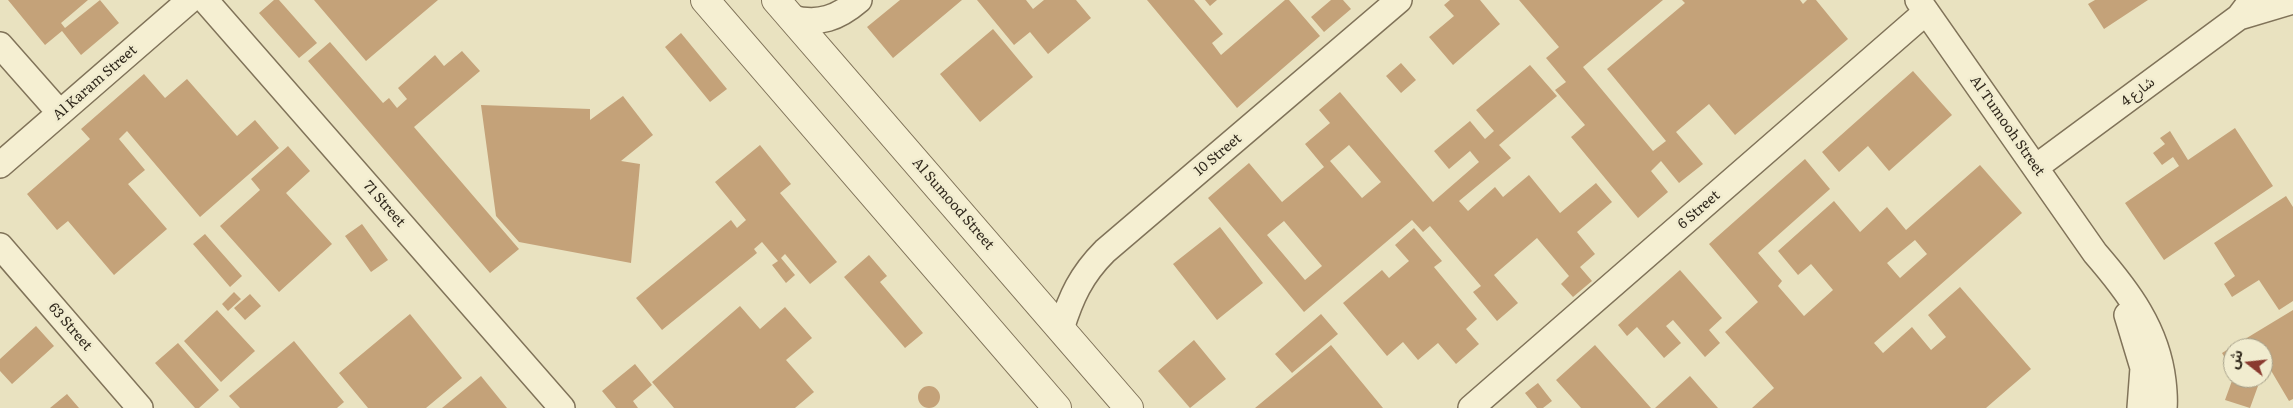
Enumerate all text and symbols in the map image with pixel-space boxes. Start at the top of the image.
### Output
street label: Al Karam Street [49,42,141,124]
street label: Al Tumooh Street [1966,73,2048,179]
street label: شارع 4 [2118,74,2158,110]
street label: 10 Street [1191,130,1245,180]
street label: Al Sumood Street [909,155,997,253]
street label: 71 Street [359,177,409,231]
street label: 6 Street [1674,187,1724,233]
street label: 63 Street [45,300,95,354]
north arrow [2223,338,2273,388]
text: ش [2222,347,2247,371]

